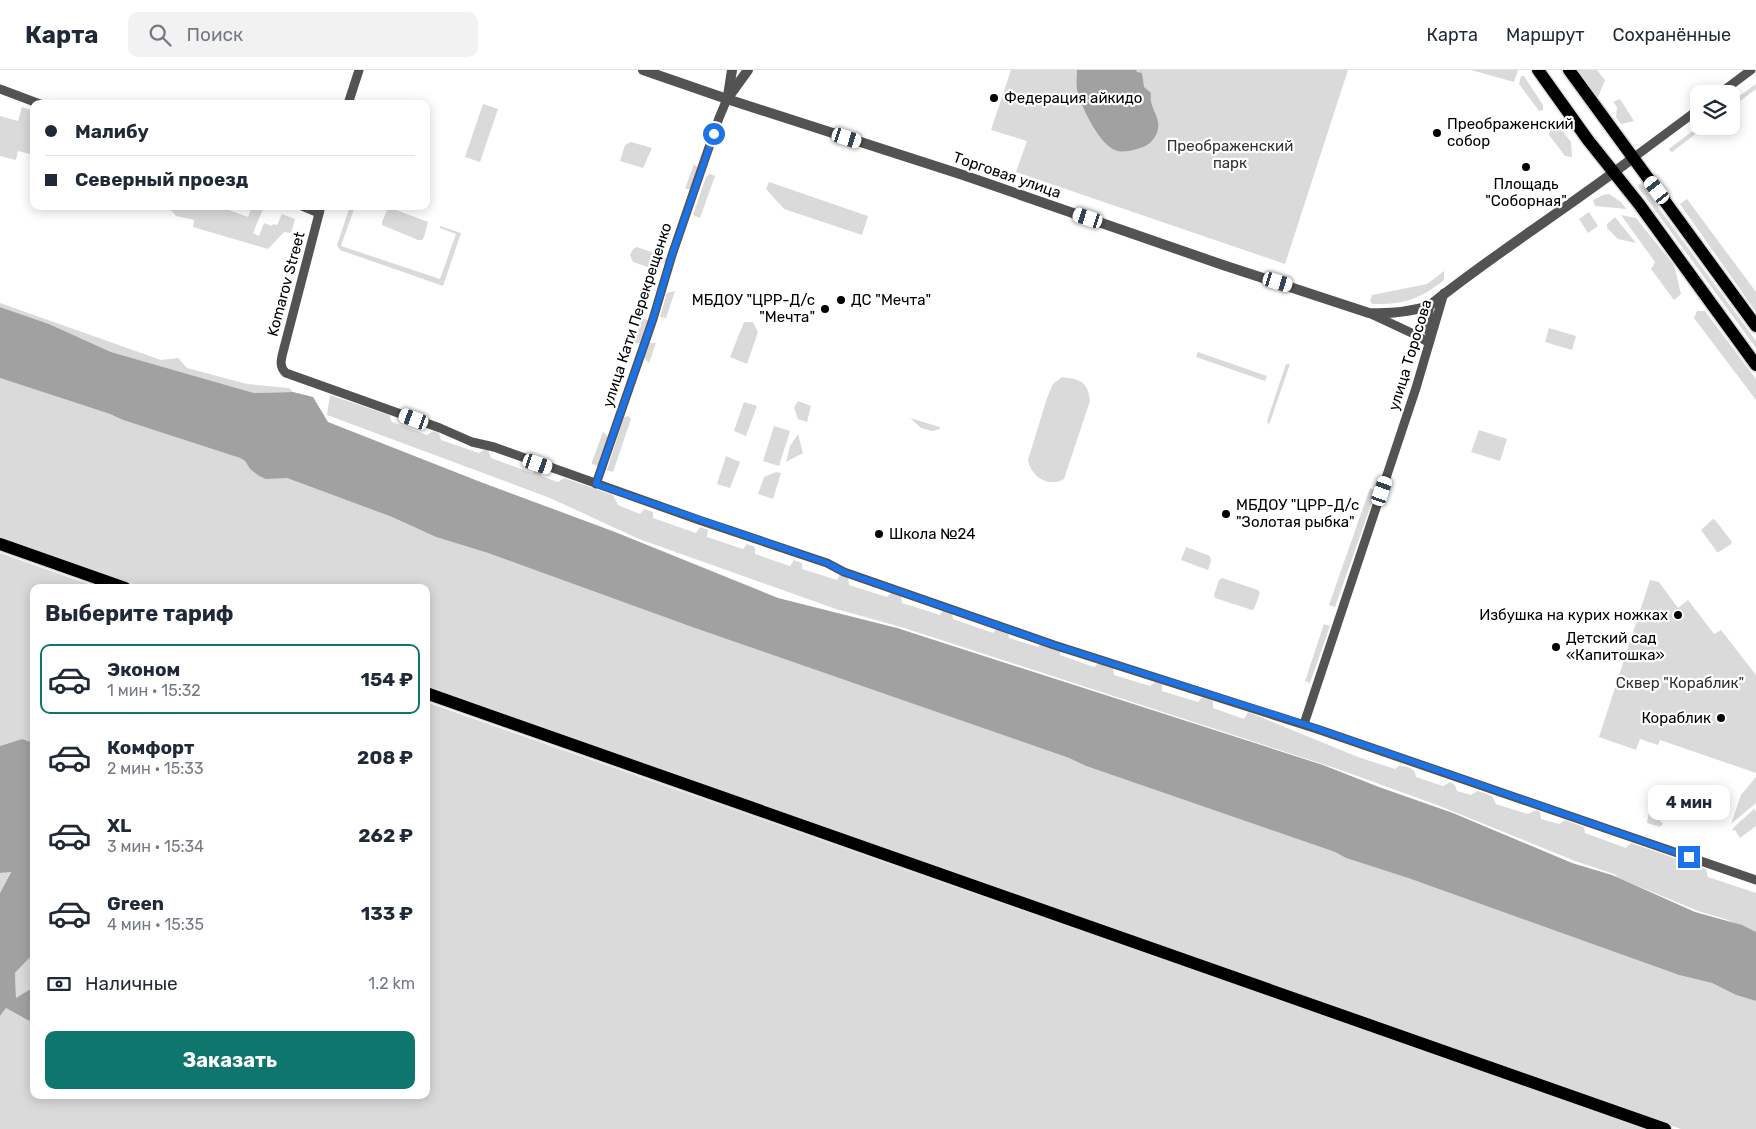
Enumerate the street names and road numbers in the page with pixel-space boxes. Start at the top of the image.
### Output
street label: Торговая улица [951,148,1063,202]
street label: улица Кати Перекрещенко [599,220,675,410]
street label: Komarov Street [263,230,309,338]
street label: улица Торосова [1385,297,1435,413]

